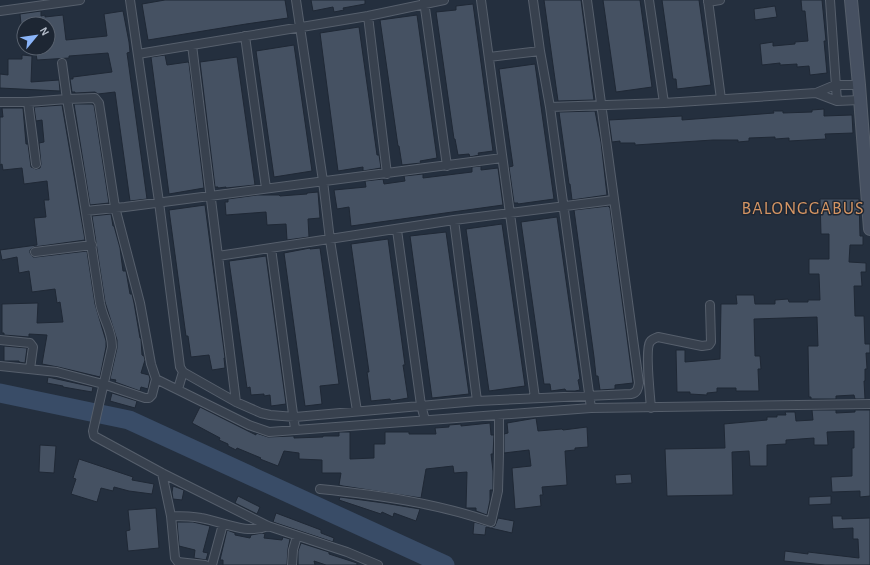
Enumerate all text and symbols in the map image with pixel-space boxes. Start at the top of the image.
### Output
north arrow [16,16,56,56]
text: N [38,25,51,37]
district label: BALONGGABUS [742,200,864,218]

